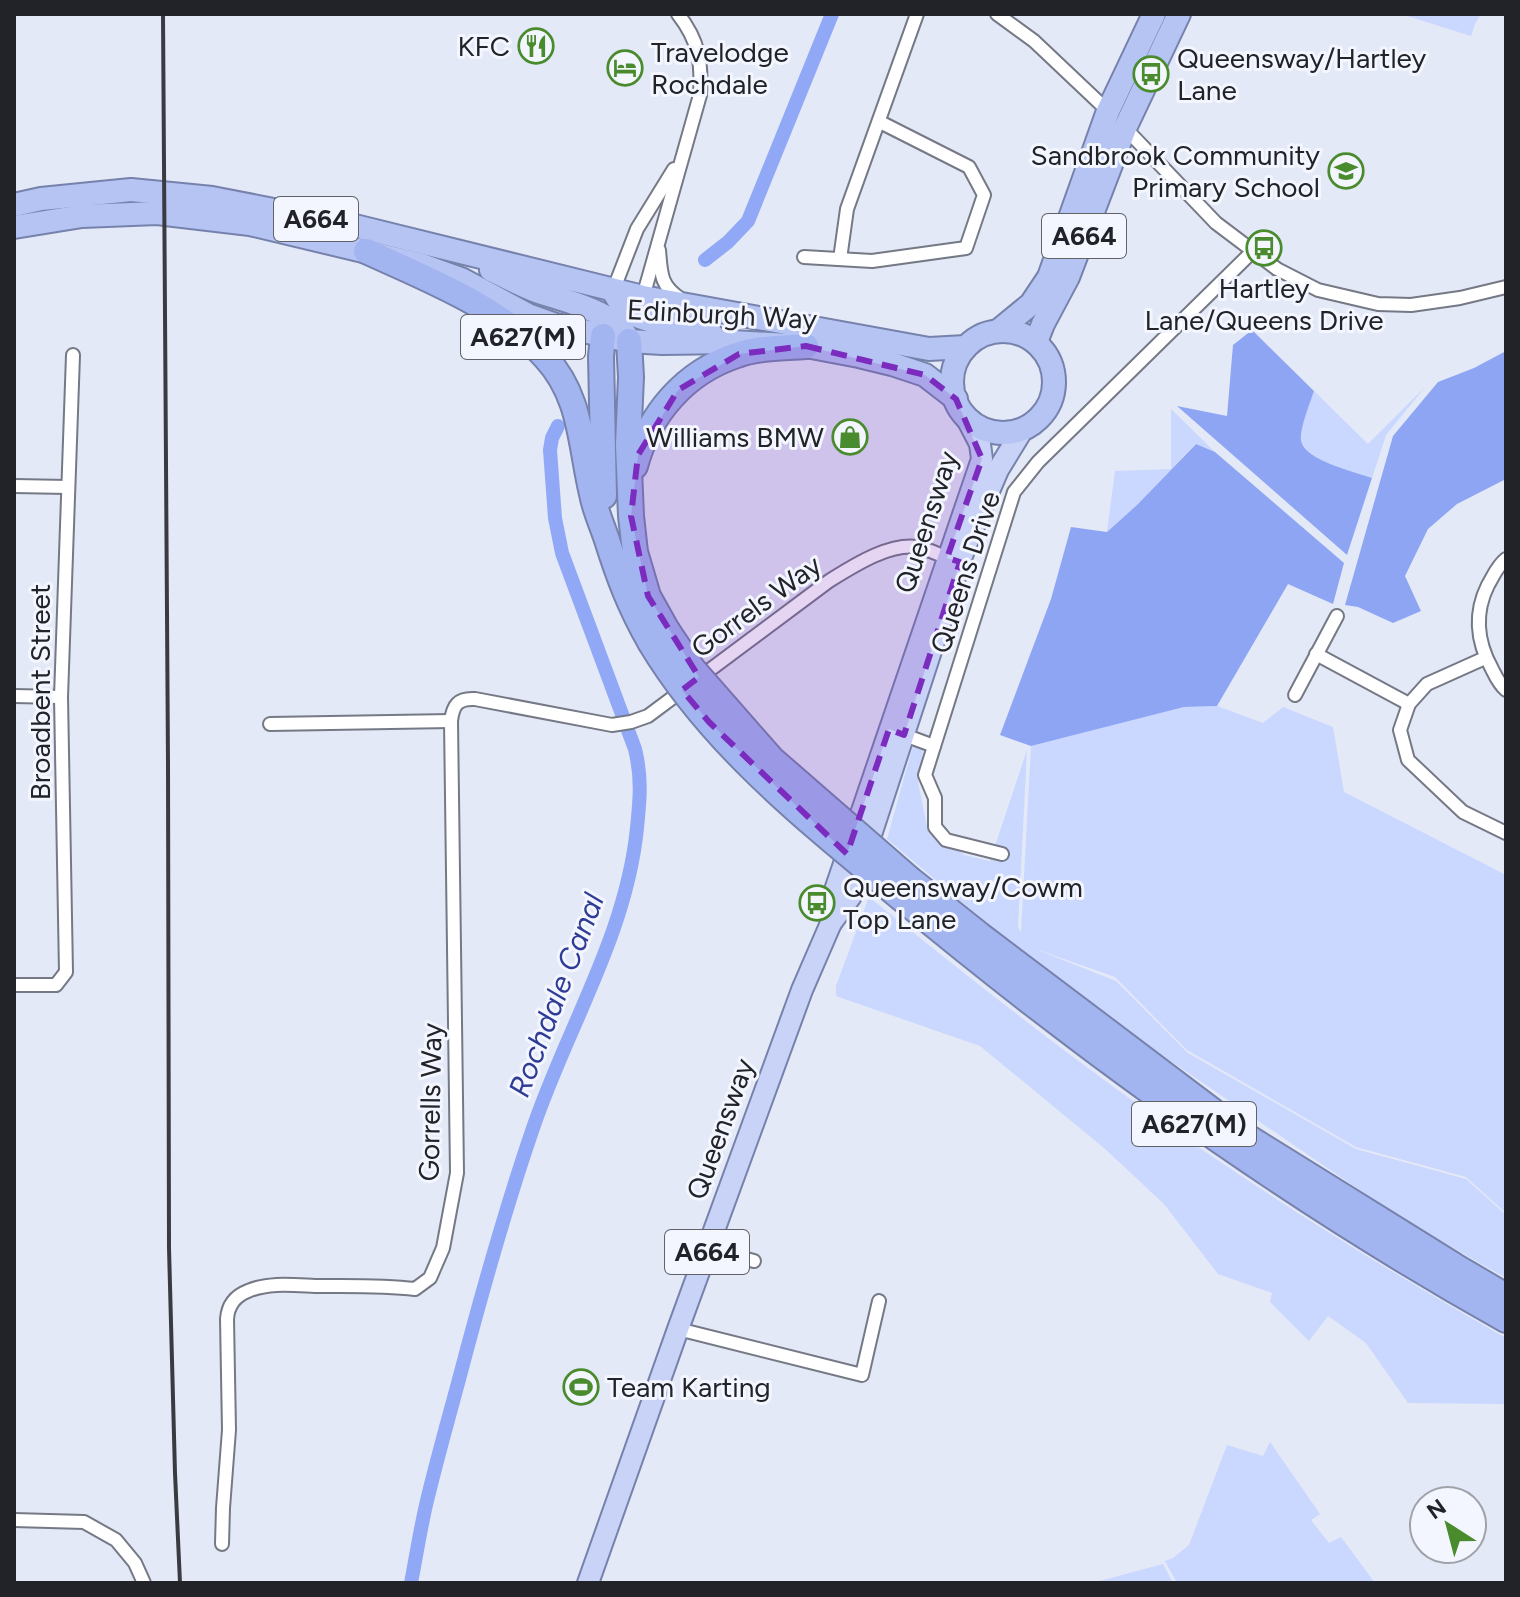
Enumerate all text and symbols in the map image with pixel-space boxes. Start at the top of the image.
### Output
restaurant icon: KFC [517,27,555,65]
place label: KFC [458,29,510,63]
place label: Travelodge Rochdale [651,35,789,101]
place label: Queensway/Hartley Lane [1177,41,1426,107]
hotel icon: Travelodge Rochdale [606,49,644,87]
bus stop icon: Queensway/Hartley Lane [1132,55,1170,93]
place label: Sandbrook Community Primary School [1031,138,1320,204]
school or university icon: Sandbrook Community Primary School [1327,152,1365,190]
road number: A664 [274,197,358,241]
road number: A664 [1042,214,1126,258]
bus stop icon: Hartley Lane/Queens Drive [1245,229,1283,267]
place label: Hartley Lane/Queens Drive [1144,271,1384,337]
street label: Edinburgh Way [626,292,818,336]
road number: A627(M) [461,315,585,359]
shop icon: Williams BMW [831,418,869,456]
place label: Williams BMW [646,420,824,454]
street label: Queensway [887,447,965,597]
street label: Queens Drive [923,487,1007,657]
street label: Gorrels Way [684,547,828,665]
street label: Broadbent Street [23,584,57,800]
place label: Queensway/Cowm Top Lane [843,870,1083,936]
bus stop icon: Queensway/Cowm Top Lane [798,884,836,922]
water label: Rochdale Canal [500,888,612,1102]
street label: Gorrells Way [412,1022,448,1182]
street label: Queensway [679,1054,761,1204]
road number: A627(M) [1132,1102,1256,1146]
road number: A664 [665,1230,749,1274]
sports icon: Team Karting [562,1368,600,1406]
place label: Team Karting [607,1370,771,1404]
north arrow [1408,1485,1488,1565]
text: N [1422,1493,1451,1525]

